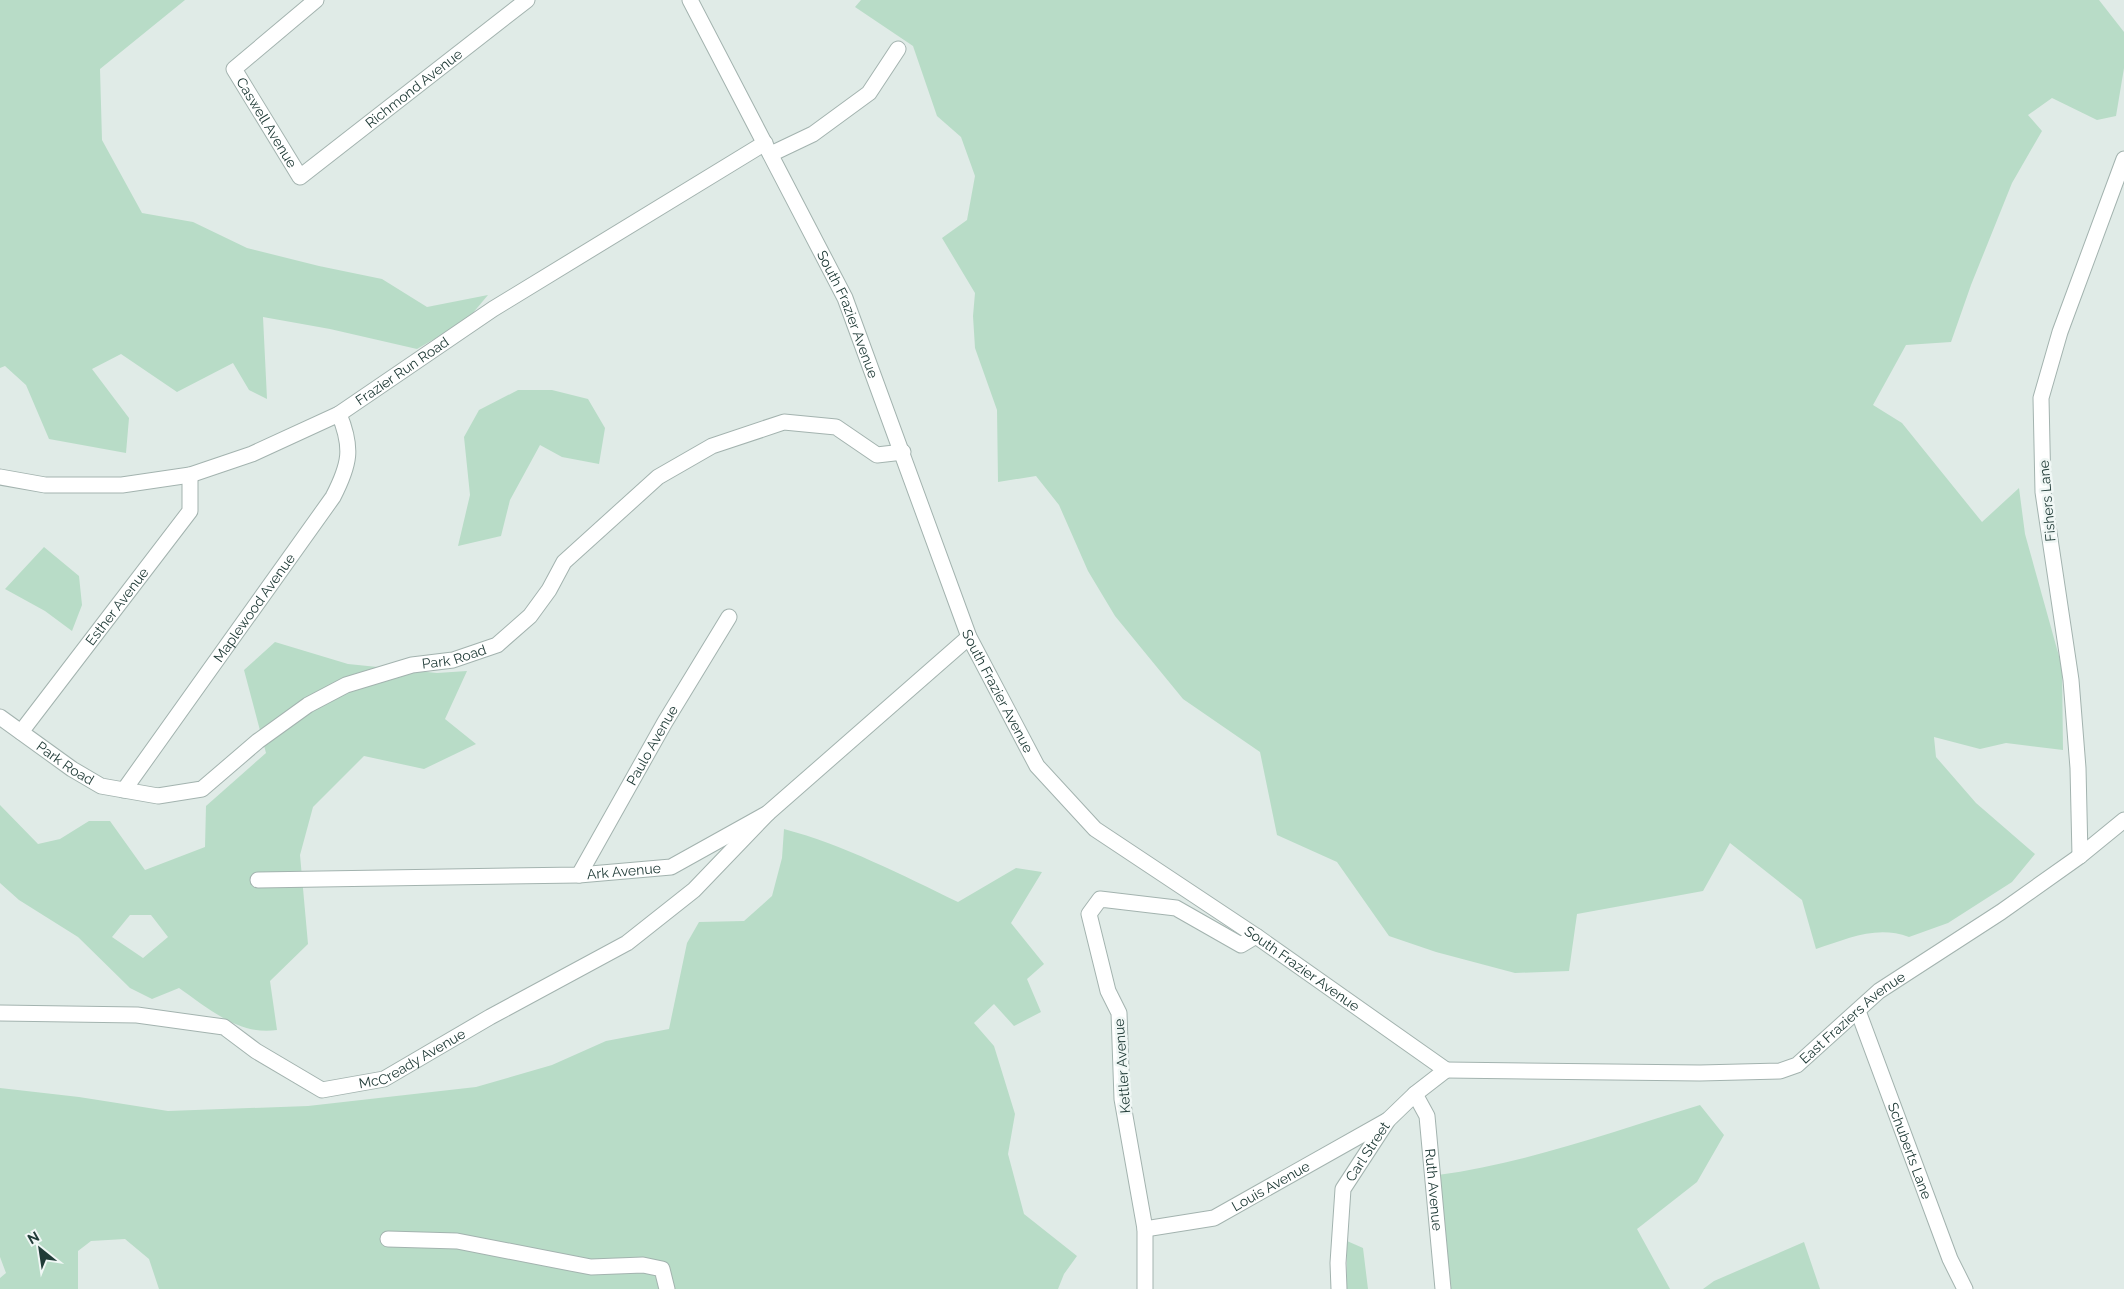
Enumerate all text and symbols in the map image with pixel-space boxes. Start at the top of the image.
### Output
street label: Richmond Avenue [362,46,465,131]
street label: Caswell Avenue [233,75,300,171]
street label: South Frazier Avenue [814,248,882,380]
street label: Frazier Run Road [352,334,452,408]
street label: Fishers Lane [2035,460,2059,542]
street label: Maplewood Avenue [210,550,298,665]
street label: Esther Avenue [82,565,152,648]
street label: South Frazier Avenue [959,627,1037,755]
street label: Park Road [421,641,488,672]
street label: Paulo Avenue [623,702,681,788]
street label: Park Road [33,738,97,788]
street label: Ark Avenue [586,860,661,882]
street label: South Frazier Avenue [1241,923,1363,1014]
street label: East Fraziers Avenue [1796,968,1908,1067]
street label: Kettler Avenue [1111,1018,1133,1114]
street label: McCready Avenue [357,1025,468,1091]
street label: Schuberts Lane [1885,1100,1935,1201]
street label: Carl Street [1342,1118,1393,1184]
street label: Ruth Avenue [1422,1148,1446,1231]
street label: Louis Avenue [1229,1158,1313,1214]
north arrow [15,1224,65,1274]
text: N [25,1228,42,1247]

